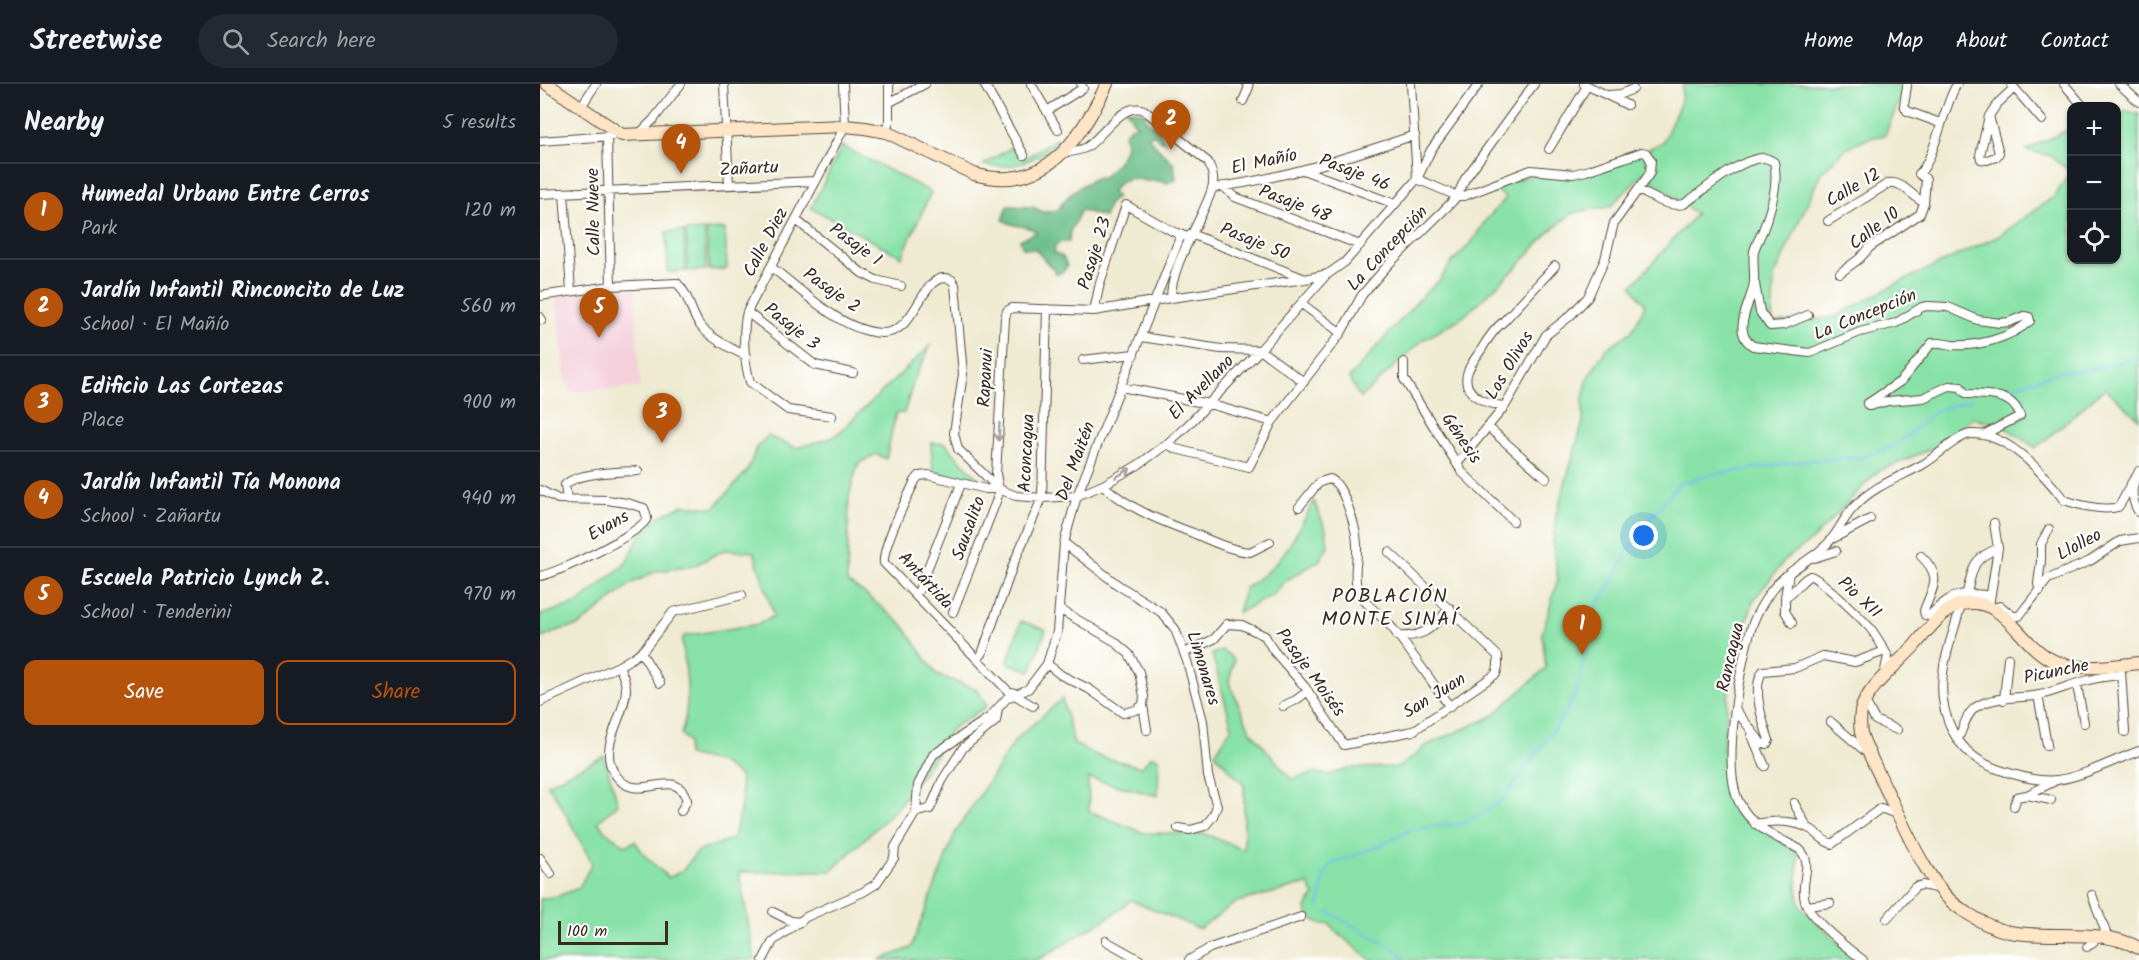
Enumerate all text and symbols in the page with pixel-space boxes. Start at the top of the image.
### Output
search box [198,14,618,68]
text: Streetwise [30,19,162,64]
text: Search here [267,24,376,59]
icon: search [219,25,252,58]
text: Home [1804,25,1853,58]
text: Map [1886,25,1923,58]
text: About [1956,25,2007,58]
text: Contact [2040,25,2109,58]
pin: 2 [1152,100,1190,150]
text: Nearby [24,102,104,144]
map controls [2067,102,2121,264]
button: + [2067,102,2121,156]
text: 5 results [442,107,516,139]
pin: 4 [662,124,700,174]
street label: El Mañío [1229,141,1300,184]
street label: Pasaje 46 [1315,147,1394,200]
street label: Zañartu [719,153,780,186]
button: − [2067,156,2121,210]
street label: Calle 12 [1821,161,1887,216]
street label: Calle Nueve [579,168,610,256]
street label: Pasaje 48 [1254,177,1335,231]
text: Humedal Urbano Entre Cerros [81,178,370,213]
text: 1 [40,195,47,227]
text: 120 m [464,195,516,227]
street label: La Concepción [1340,199,1436,299]
street label: Calle 10 [1843,200,1907,258]
street label: Calle Diez [736,203,797,283]
button: locate [2067,210,2121,264]
text: Park [81,213,117,245]
street label: Pasaje 23 [1071,213,1120,294]
street label: Pasaje 50 [1215,215,1294,269]
street label: Pasaje 1 [822,216,888,275]
street label: Pasaje 2 [796,261,866,322]
text: Jardín Infantil Rinconcito de Luz [81,274,404,309]
street label: La Concepción [1810,282,1921,349]
pin: 5 [580,288,618,338]
text: 2 [38,291,49,323]
text: 560 m [460,291,516,323]
street label: Pasaje 3 [757,296,825,358]
text: School · El Mañío [81,309,229,341]
street label: Los Olivos [1478,325,1542,406]
street label: Rapanui [970,347,1003,408]
street label: El Avellano [1162,348,1242,428]
text: Edificio Las Cortezas [81,370,283,405]
text: 3 [38,387,49,419]
text: 900 m [462,387,516,419]
pin: 3 [642,394,682,443]
text: Place [81,405,124,437]
street label: Génesis [1433,407,1489,471]
street label: Aconcagua [1011,413,1044,493]
street label: Del Maitén [1049,418,1104,505]
one-way arrow [993,422,1004,441]
text: Jardín Infantil Tía Monona [81,466,341,501]
one-way arrow [1114,467,1132,478]
text: 4 [38,483,49,515]
text: 940 m [461,483,516,515]
street label: Sausalito [944,492,994,565]
text: School · Zañartu [81,501,221,533]
street label: Evans [583,503,635,550]
your location [1629,521,1658,550]
street label: Llolleo [2052,521,2107,569]
street label: Antártida [890,545,960,617]
text: Escuela Patricio Lynch Z. [81,562,330,597]
street label: Pio XII [1830,570,1888,626]
text: 5 [38,579,49,611]
text: 970 m [463,579,516,611]
district label: POBLACIÓN MONTE SINAÍ [1321,581,1460,636]
text: School · Tenderini [81,597,231,629]
pin: 1 [1562,606,1602,655]
street label: Rancagua [1709,620,1754,695]
street label: Pasaje Moisés [1267,622,1352,724]
street label: Limonares [1178,628,1228,710]
street label: Picunche [2021,651,2092,694]
button: Save [24,660,264,725]
button: Share [276,660,516,725]
street label: San Juan [1397,665,1472,727]
scale bar [558,918,668,946]
text: 100 m [567,919,607,944]

